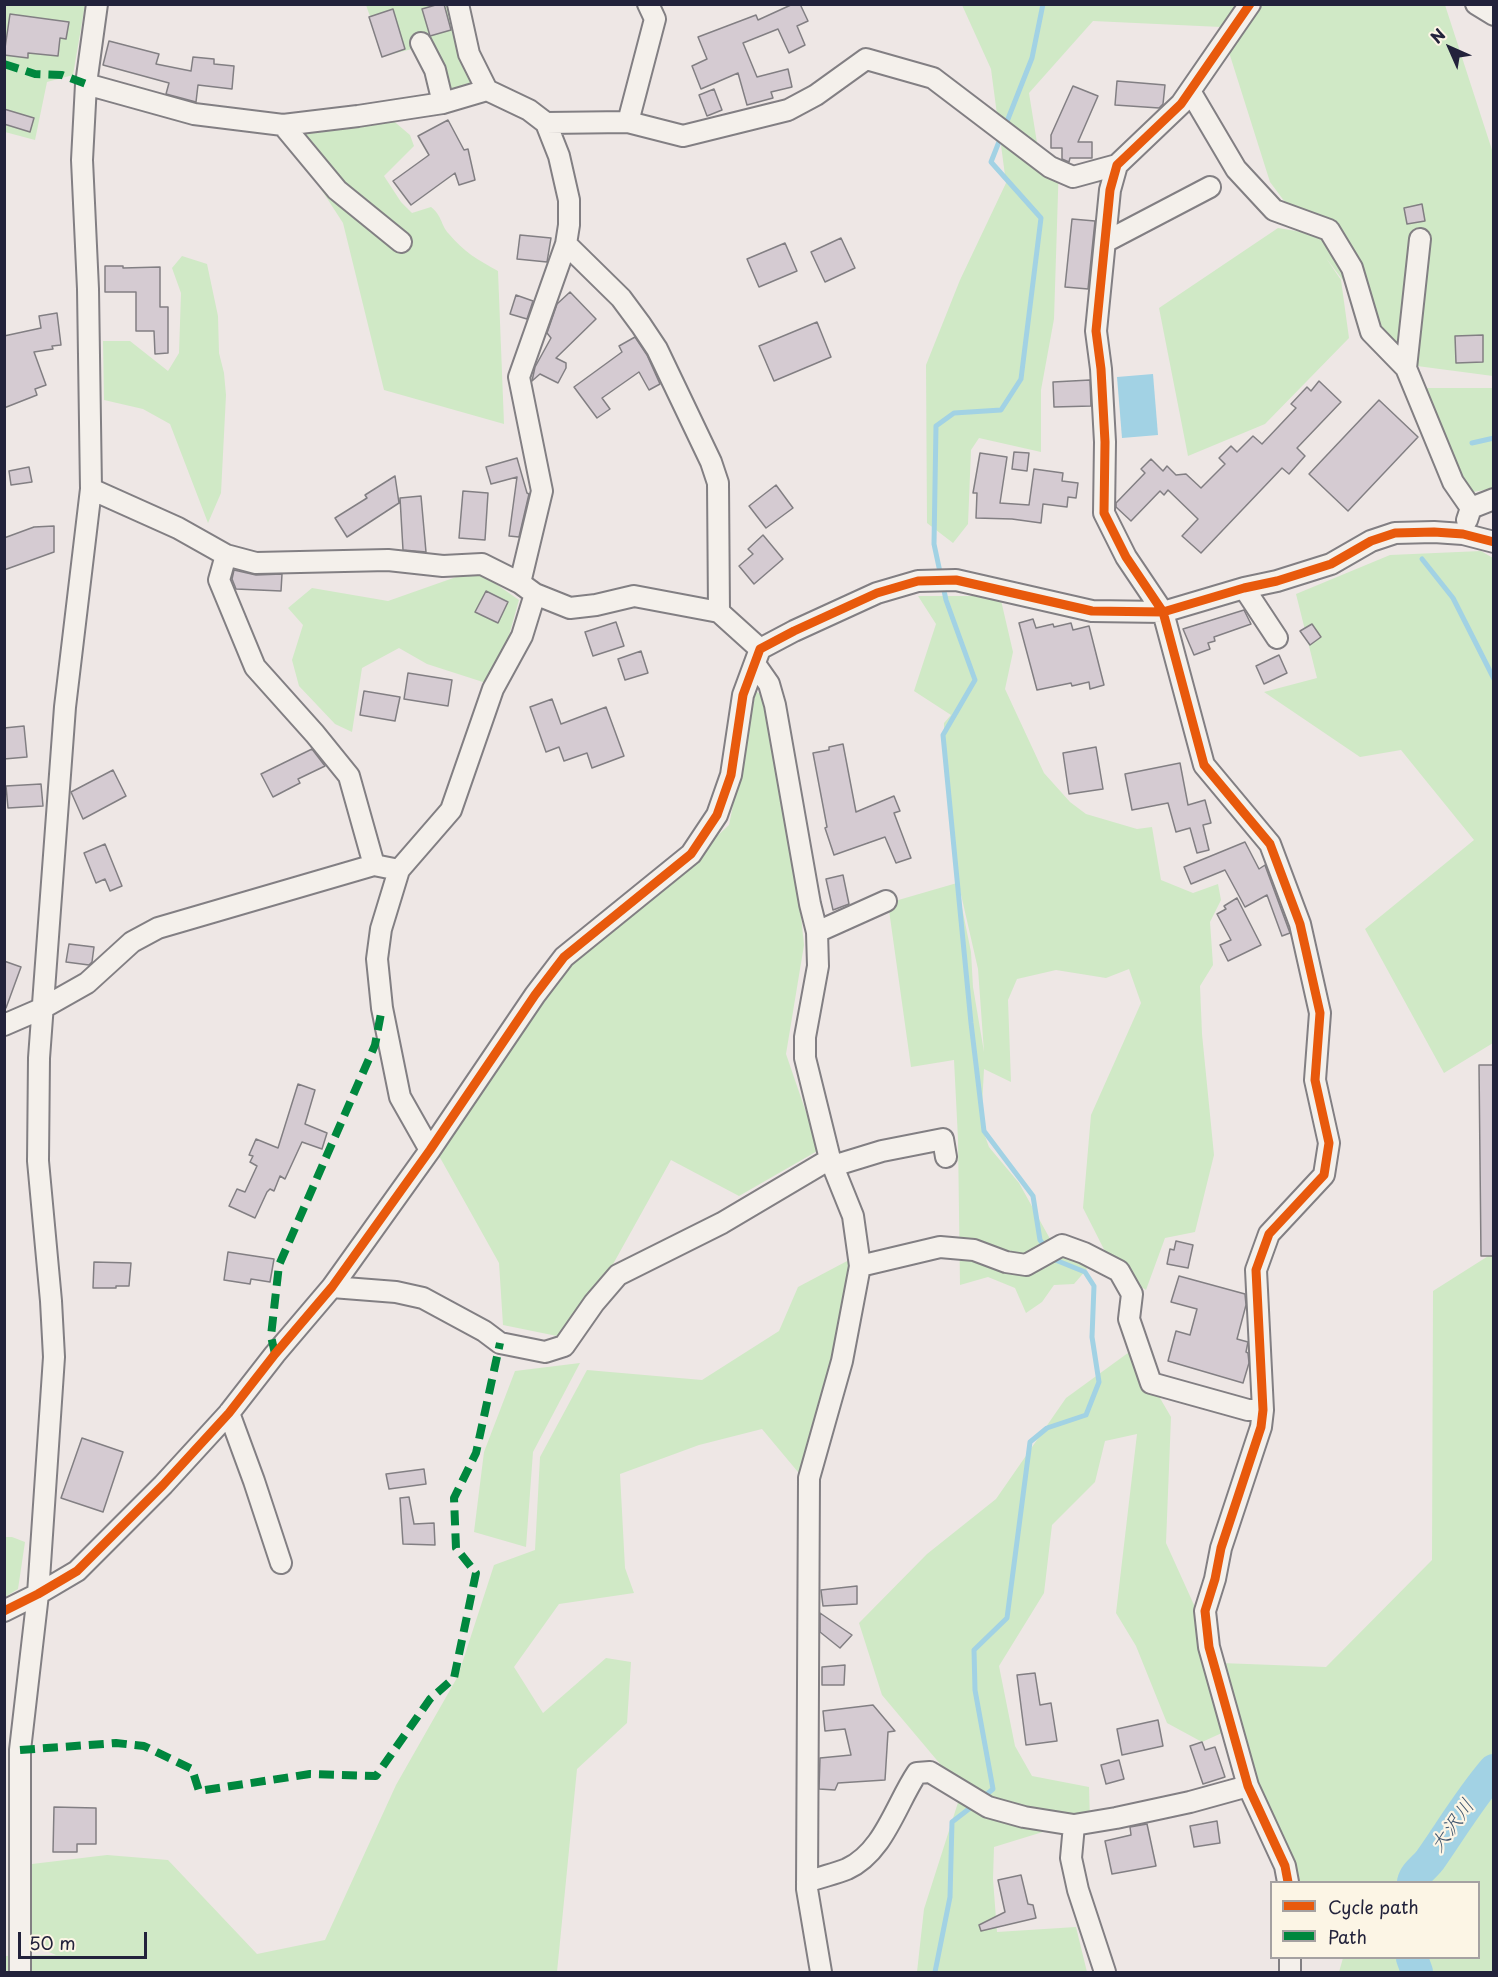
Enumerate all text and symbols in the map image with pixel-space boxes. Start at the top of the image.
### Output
north arrow [1420,18,1480,78]
text: N [1424,22,1450,48]
water label: 大沢川 [1426,1795,1480,1857]
legend [1270,1881,1480,1959]
text: Cycle path [1328,1893,1419,1920]
scale bar [21,1920,150,1958]
text: Path [1328,1923,1367,1950]
text: 50 m [29,1929,76,1956]

